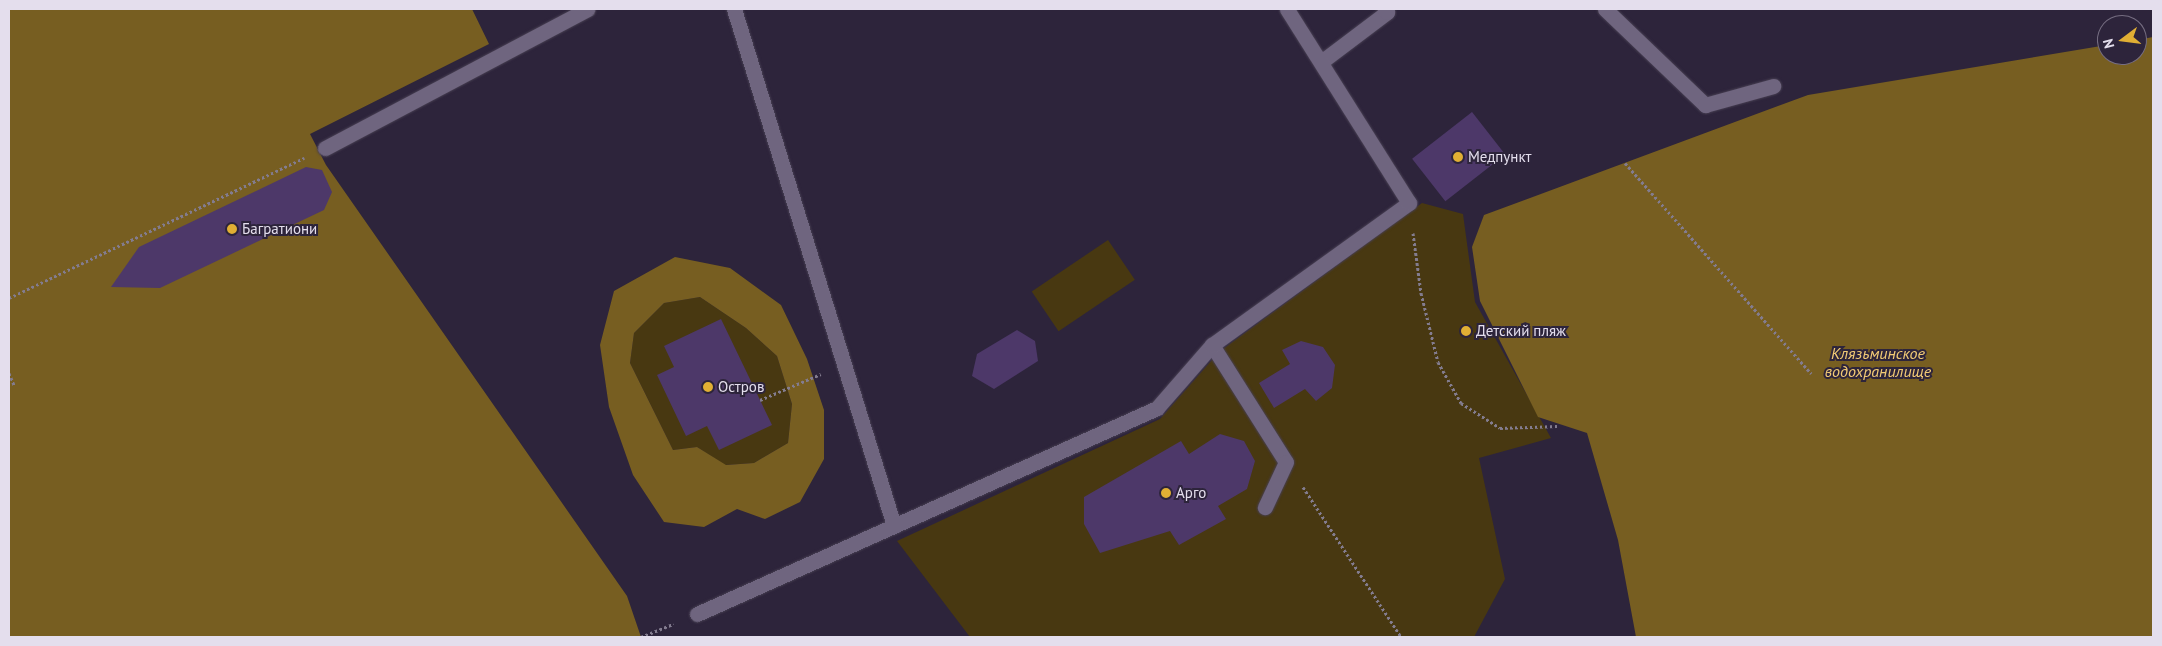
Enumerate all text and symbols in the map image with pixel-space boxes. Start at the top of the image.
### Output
north arrow [2097,15,2147,65]
text: N [2099,37,2118,50]
place label: Медпункт [1468,148,1532,166]
marker: Медпункт [1452,151,1464,163]
place label: Багратиони [242,220,317,238]
marker: Багратиони [226,223,238,235]
place label: Детский пляж [1476,322,1566,340]
marker: Детский пляж [1460,325,1472,337]
water label: Клязьминское водохранилище [1825,343,1931,381]
place label: Остров [718,378,764,396]
marker: Остров [702,381,714,393]
place label: Арго [1176,484,1206,502]
marker: Арго [1160,487,1172,499]

